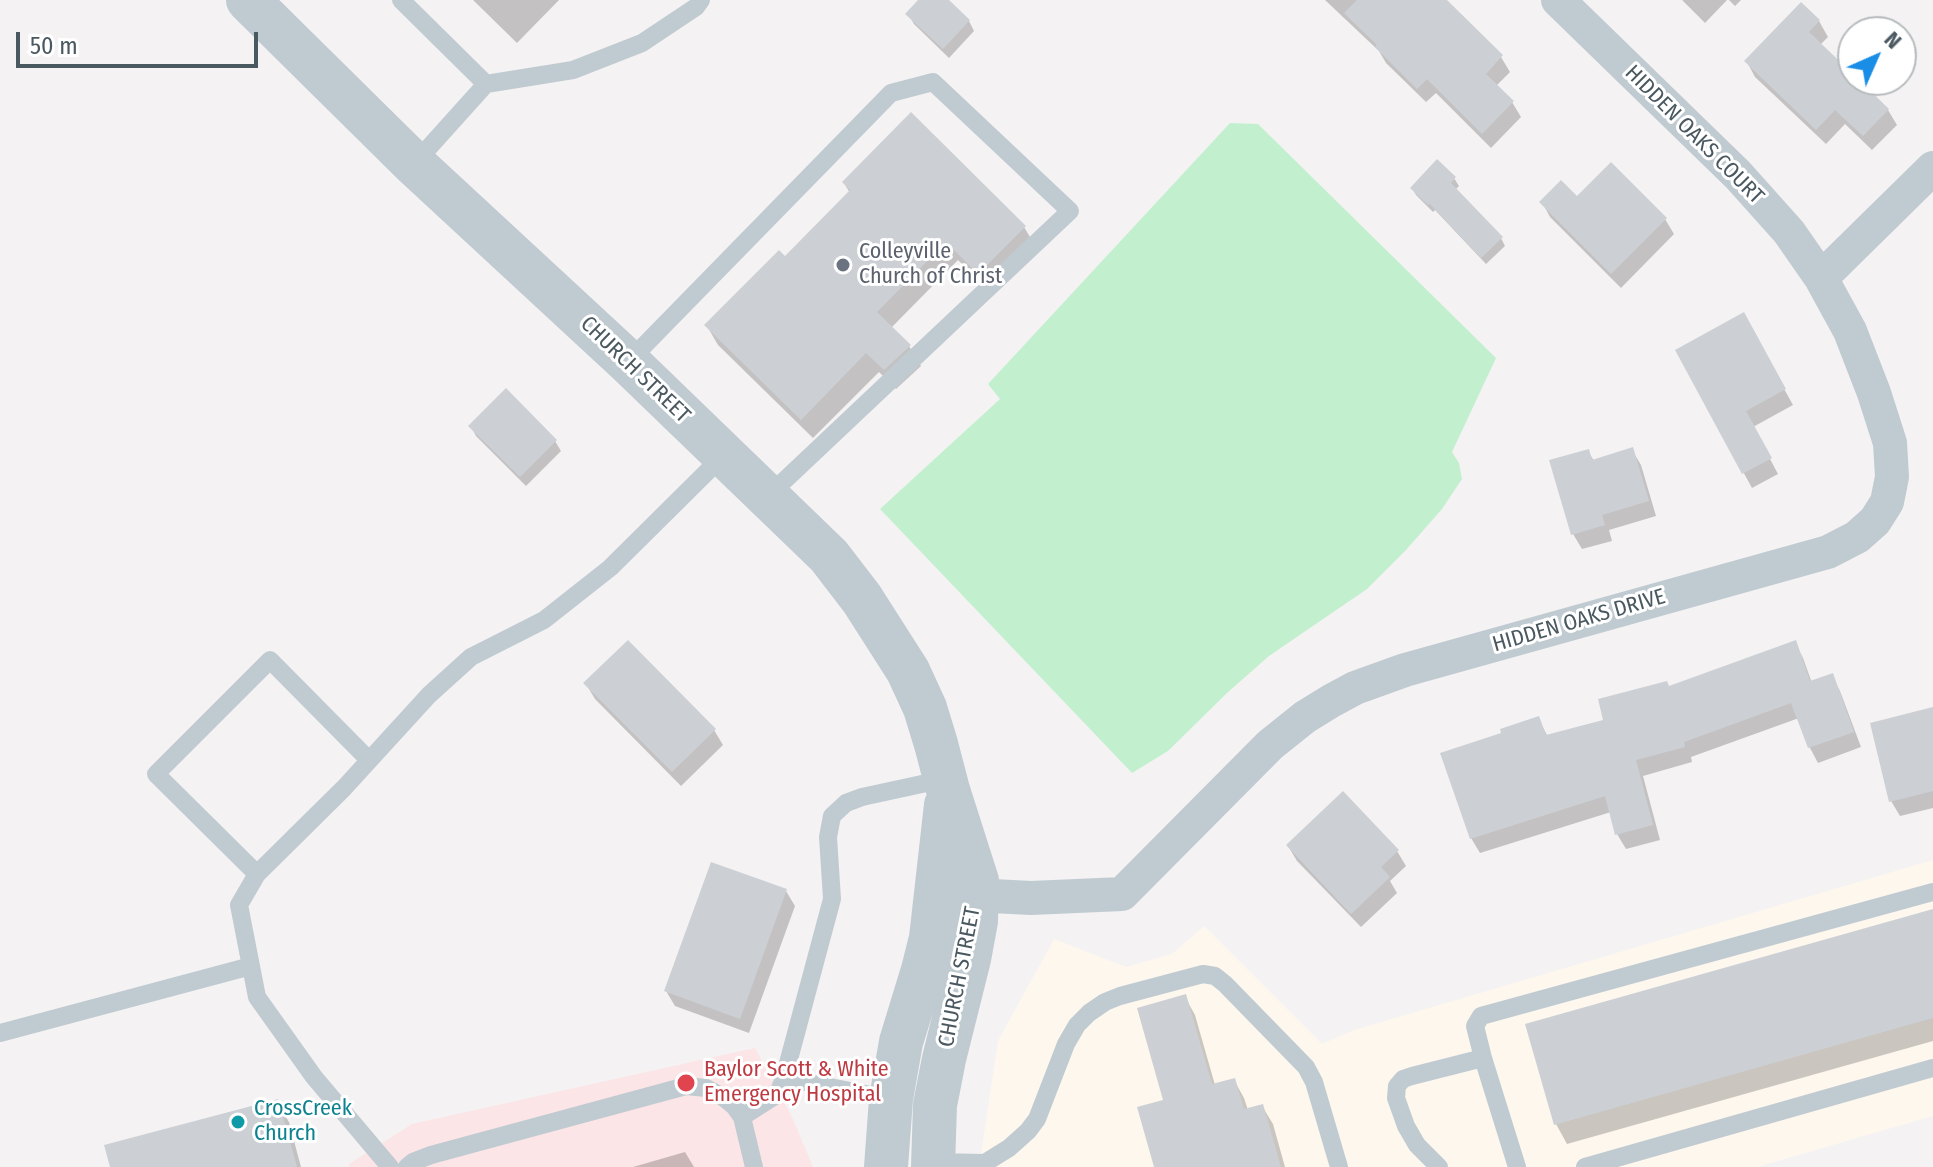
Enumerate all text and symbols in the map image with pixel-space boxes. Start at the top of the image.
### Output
scale bar [20,16,262,66]
north arrow [1837,16,1917,96]
text: N [1879,26,1907,54]
text: 50 m [30,32,78,60]
street label: HIDDEN OAKS COURT [1619,60,1769,210]
place label: Colleyville Church of Christ [859,239,1002,290]
marker: Colleyville Church of Christ [834,256,852,274]
street label: CHURCH STREET [575,311,695,429]
street label: HIDDEN OAKS DRIVE [1490,584,1668,658]
street label: CHURCH STREET [933,905,987,1049]
place label: Baylor Scott & White Emergency Hospital [704,1057,889,1108]
marker: Baylor Scott & White Emergency Hospital [675,1072,697,1094]
place label: CrossCreek Church [254,1096,352,1148]
marker: CrossCreek Church [229,1113,247,1131]

